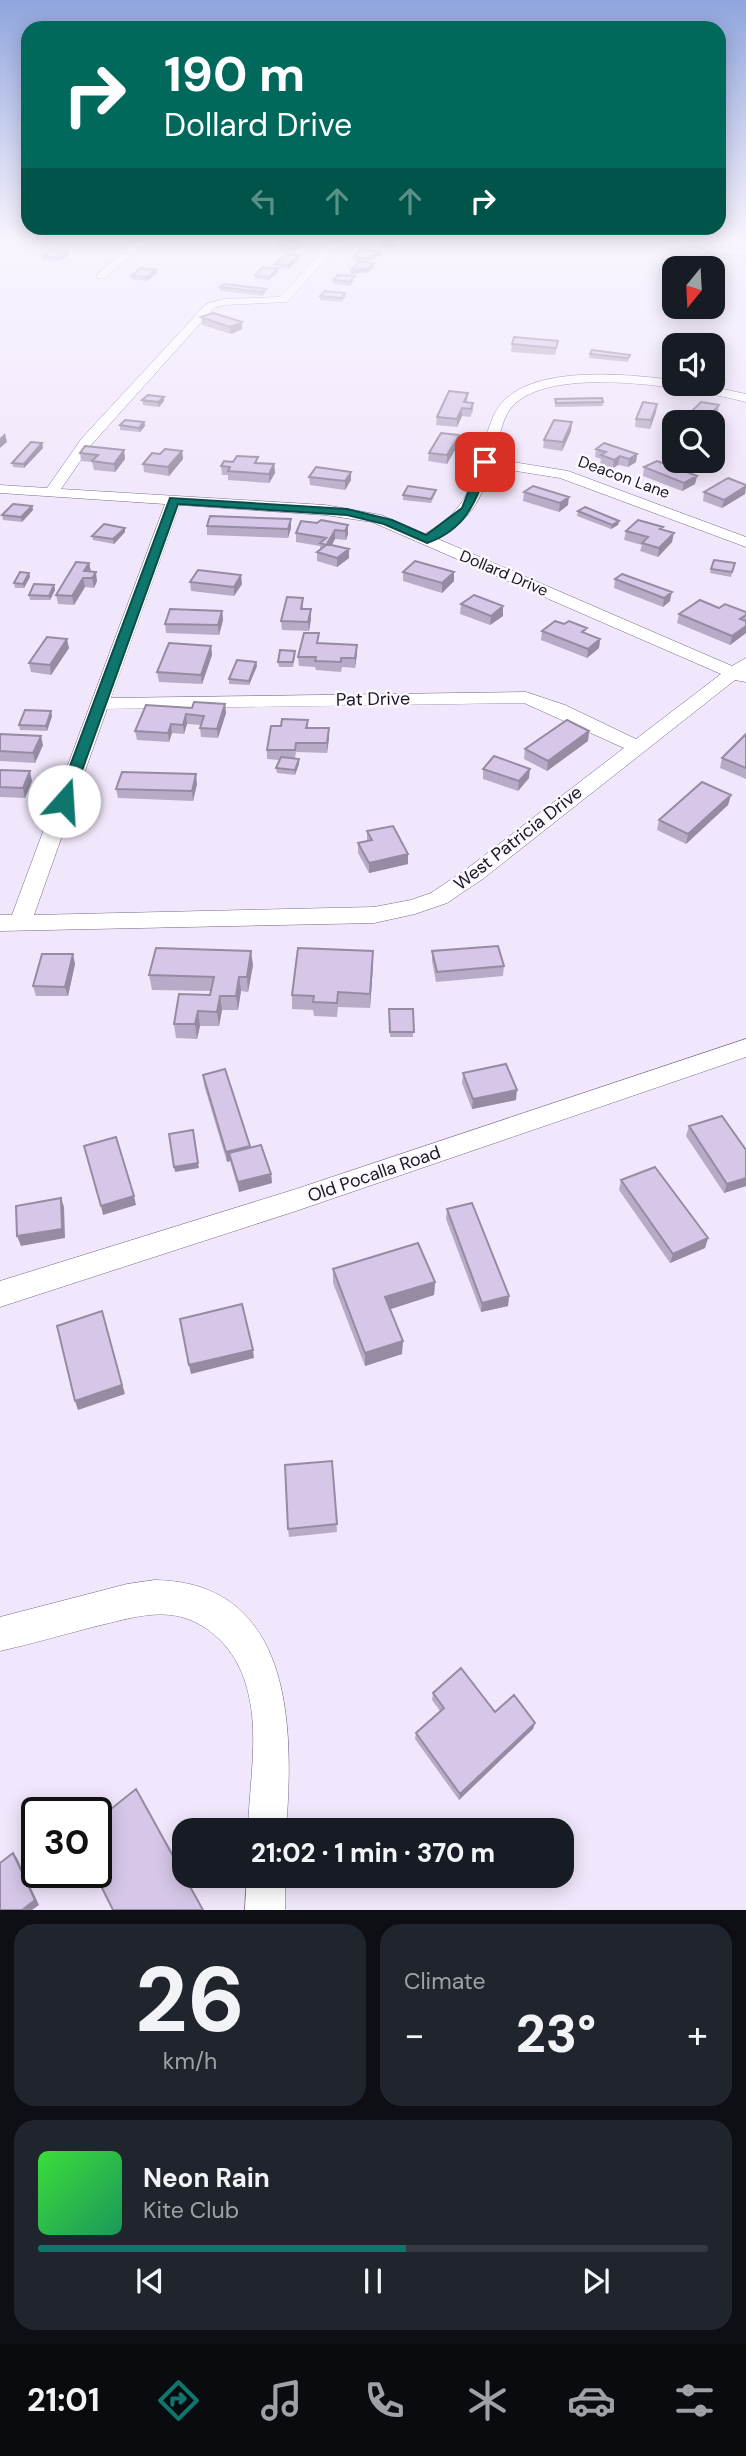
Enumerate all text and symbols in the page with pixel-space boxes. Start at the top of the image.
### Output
text: 190 m [164,42,305,106]
icon: right [49,49,140,140]
text: Dollard Drive [164,104,352,146]
icon: left [245,182,283,220]
icon: ahead [318,182,356,220]
icon: ahead [391,182,429,220]
icon: right [464,182,502,220]
north arrow [662,256,724,318]
map controls [662,256,725,473]
button: sound [662,333,725,396]
button: search [662,410,725,473]
pin [455,432,515,492]
icon: arrive [466,443,504,481]
street label: Deacon Lane [575,451,673,503]
street label: Dollard Drive [457,545,551,601]
street label: Pat Drive [336,686,410,712]
position arrow [27,764,101,838]
street label: West Patricia Drive [449,780,587,896]
street label: Old Pocalla Road [304,1140,444,1208]
speed limit sign: 30 [21,1797,112,1888]
text: 21:02 · 1 min · 370 m [251,1836,495,1870]
text: 26 [135,1941,245,2059]
text: Climate [404,1966,486,1996]
text: 23° [516,2000,596,2068]
text: − [404,2010,425,2060]
text: + [687,2010,708,2060]
text: km/h [163,2046,217,2076]
text: Neon Rain [143,2161,270,2195]
text: Kite Club [143,2195,239,2225]
icon: previous [131,2262,169,2300]
icon: pause [354,2262,392,2300]
icon: next [577,2262,615,2300]
icon: directions [154,2376,203,2425]
icon: music [257,2376,306,2425]
icon: phone [360,2376,409,2425]
icon: climate [463,2376,512,2425]
icon: car [567,2376,616,2425]
icon: filters [670,2376,719,2425]
text: 21:01 [27,2379,100,2421]

